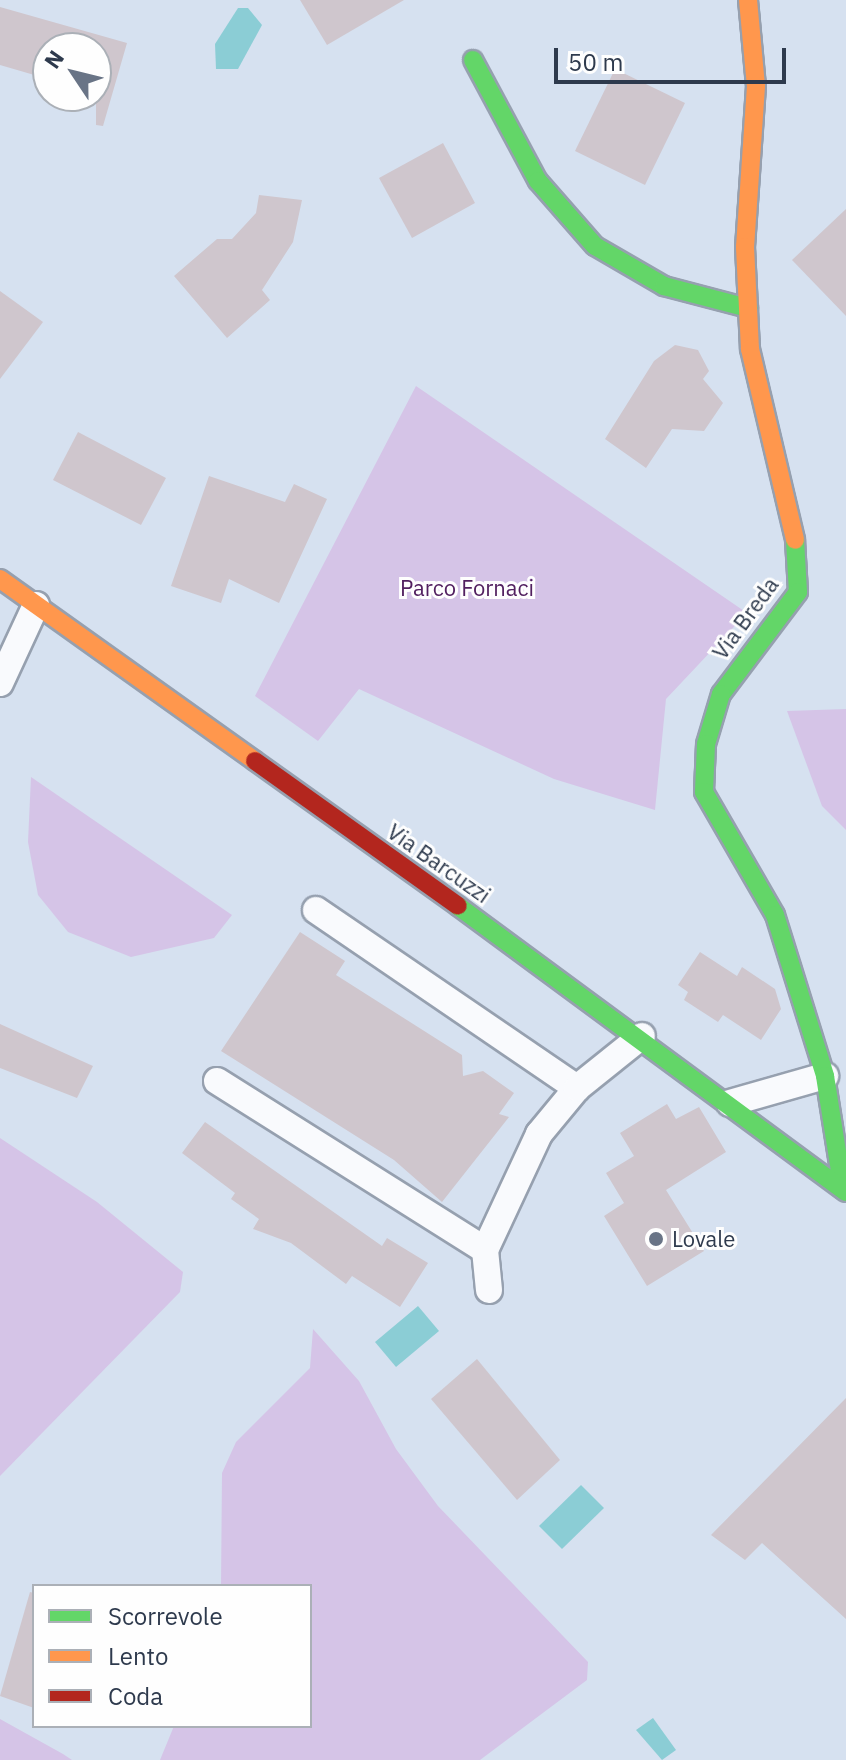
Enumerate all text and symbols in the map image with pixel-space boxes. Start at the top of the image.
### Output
north arrow [32,32,112,112]
scale bar [558,32,790,82]
text: N [37,44,70,74]
text: 50 m [568,46,623,78]
street label: Via Breda [706,572,784,664]
park label: Parco Fornaci [400,575,534,601]
street label: Via Barcuzzi [383,818,495,908]
place label: Lovale [672,1226,735,1252]
marker: Lovale [647,1230,665,1248]
legend [32,1584,312,1728]
text: Scorrevole [108,1600,223,1632]
text: Lento [108,1640,168,1672]
text: Coda [108,1680,163,1712]

